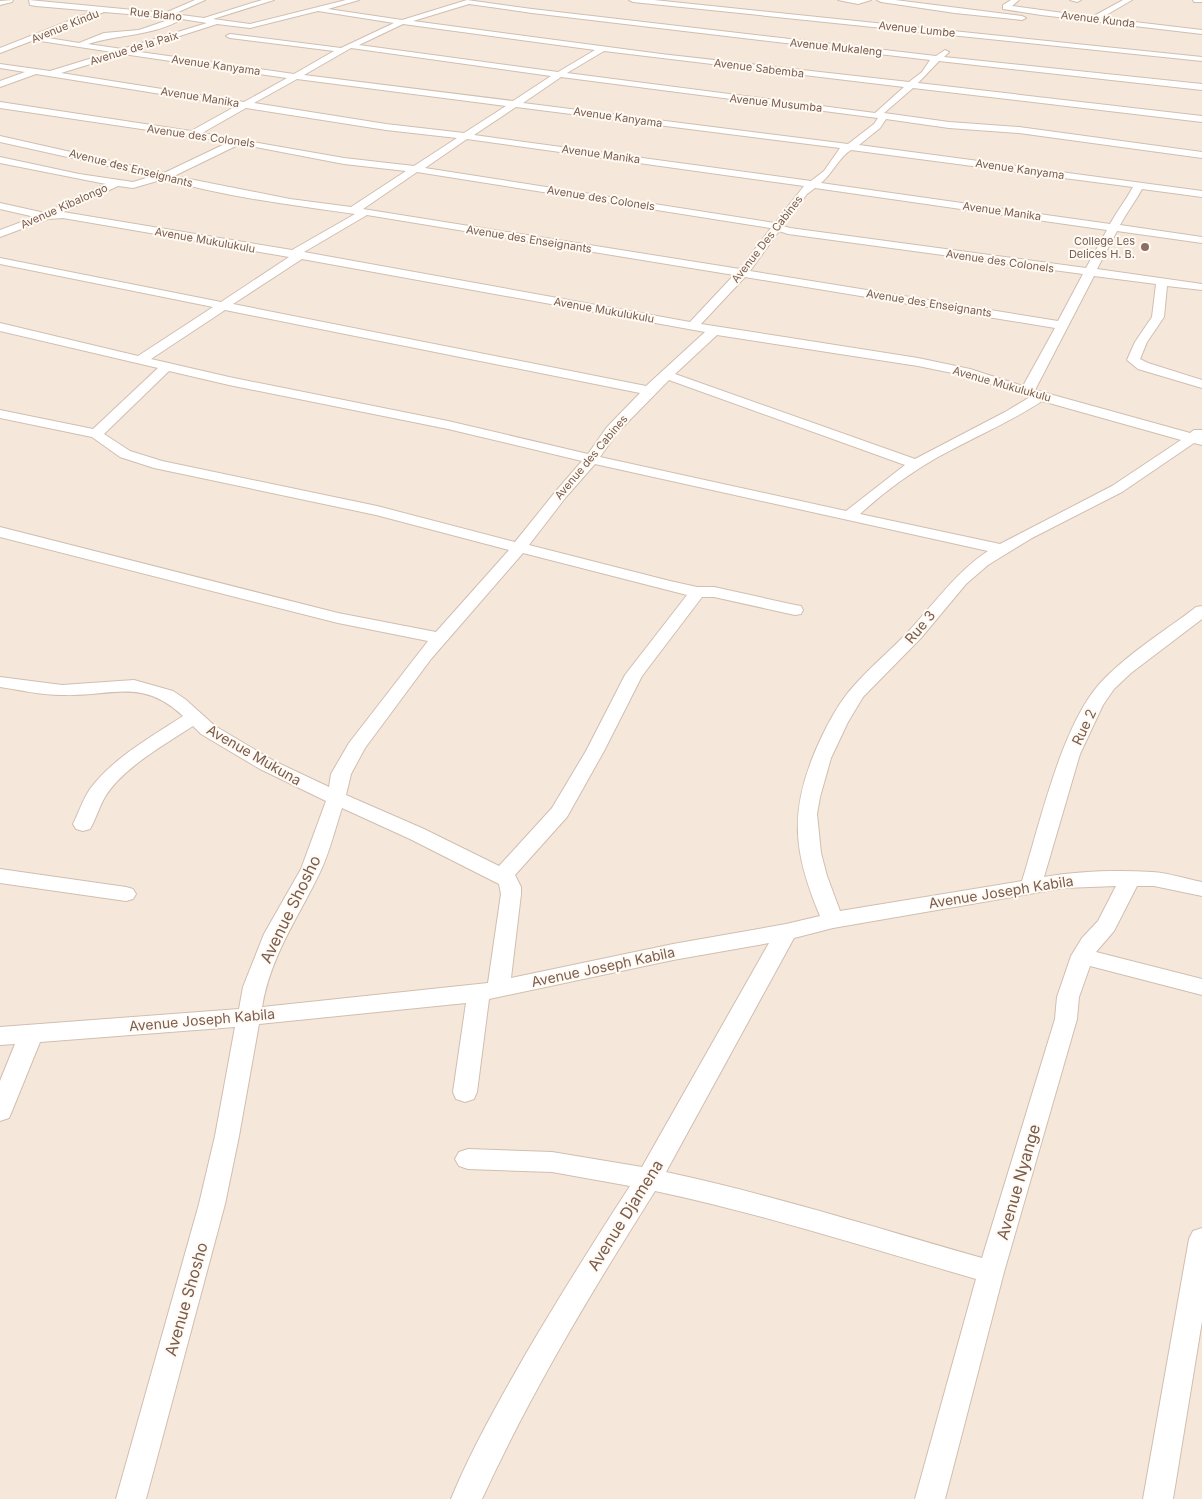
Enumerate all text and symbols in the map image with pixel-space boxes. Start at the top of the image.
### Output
street label: Rue Biano [129,4,183,24]
street label: Avenue Kindu [29,6,101,46]
street label: Avenue Kunda [1060,8,1136,30]
street label: Avenue Lumbe [878,18,956,40]
street label: Avenue de la Paix [88,28,180,68]
street label: Avenue Mukaleng [789,35,883,59]
street label: Avenue Kanyama [171,52,261,78]
street label: Avenue Sabemba [713,56,805,80]
street label: Avenue Manika [160,84,240,110]
street label: Avenue Musumba [729,91,823,115]
street label: Avenue Kanyama [573,104,663,130]
street label: Avenue des Colonels [146,121,256,151]
street label: Avenue Manika [561,142,641,166]
street label: Avenue des Enseignants [68,146,194,190]
street label: Avenue Kanyama [975,156,1065,182]
street label: Avenue Kibalongo [18,180,110,232]
street label: Avenue des Colonels [546,183,656,213]
street label: Avenue Des Cabines [728,192,806,286]
street label: Avenue Manika [962,199,1042,223]
street label: Avenue des Enseignants [465,222,593,256]
street label: Avenue Mukulukulu [154,224,256,256]
place label: College Les Delices H. B. [1069,234,1135,261]
marker: College Les Delices H. B. [1139,241,1151,253]
street label: Avenue des Colonels [945,246,1055,276]
street label: Avenue des Enseignants [865,286,993,320]
street label: Avenue Mukulukulu [553,294,655,326]
street label: Avenue Mukulukulu [951,363,1053,405]
street label: Avenue des Cabines [552,412,631,502]
street label: Rue 3 [901,607,938,647]
street label: Rue 2 [1068,706,1099,748]
street label: Avenue Mukuna [204,721,304,788]
street label: Avenue Shosho [255,852,325,966]
street label: Avenue Joseph Kabila [927,872,1075,911]
street label: Avenue Joseph Kabila [530,943,676,990]
street label: Avenue Joseph Kabila [128,1005,276,1034]
street label: Avenue Nyange [992,1122,1044,1242]
street label: Avenue Djamena [583,1156,667,1274]
street label: Avenue Shosho [160,1240,212,1358]

